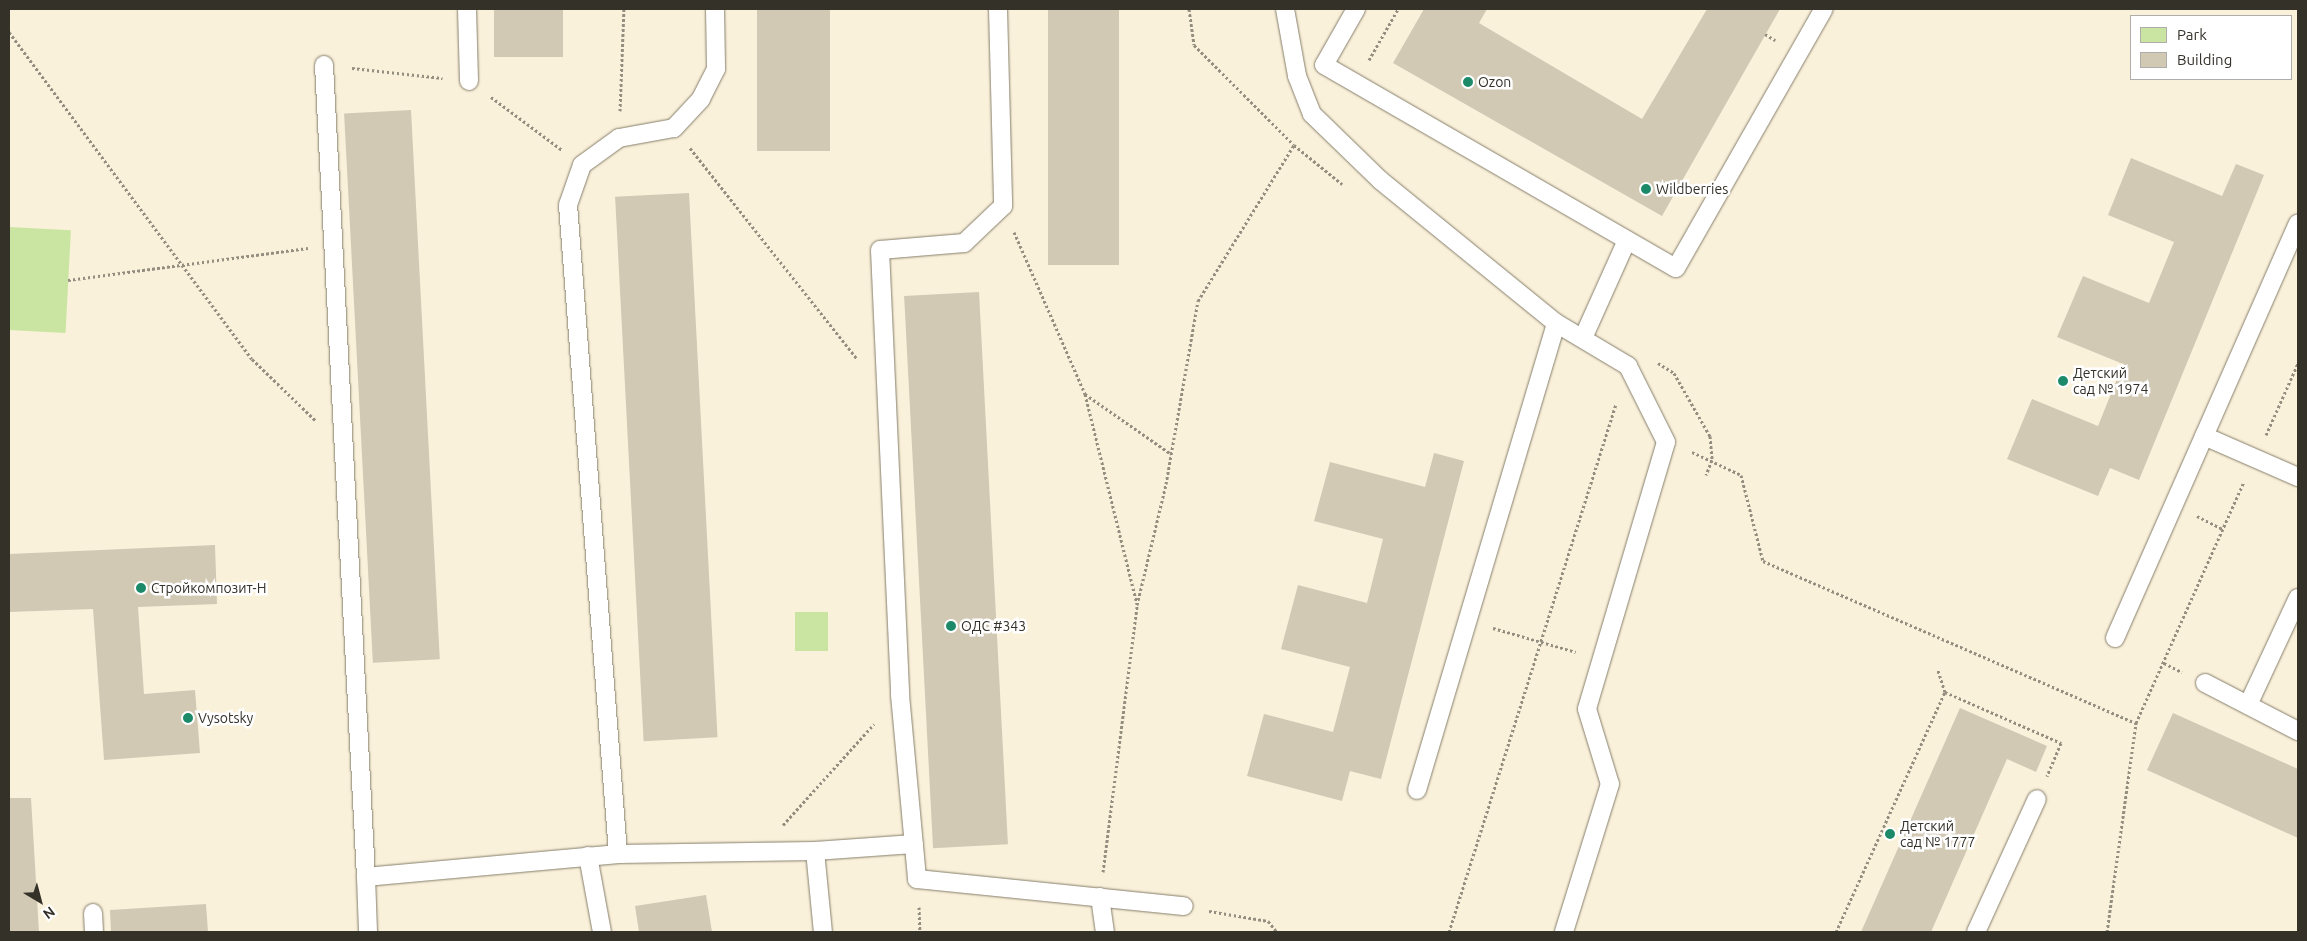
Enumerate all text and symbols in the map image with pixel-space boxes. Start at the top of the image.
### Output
legend [2130,15,2292,80]
text: Park [2177,26,2207,43]
text: Building [2177,51,2232,68]
place label: Ozon [1478,74,1511,90]
marker: Ozon [1462,76,1474,88]
place label: Wildberries [1656,181,1728,197]
marker: Wildberries [1640,183,1652,195]
place label: Детский сад № 1974 [2073,365,2148,398]
marker: Детский сад № 1974 [2057,375,2069,387]
place label: Стройкомпозит-Н [151,580,266,596]
marker: Стройкомпозит-Н [135,582,147,594]
place label: ОДС #343 [961,618,1026,634]
marker: ОДС #343 [945,620,957,632]
place label: Vysotsky [198,710,253,726]
marker: Vysotsky [182,712,194,724]
place label: Детский сад № 1777 [1900,818,1975,850]
marker: Детский сад № 1777 [1884,828,1896,840]
north arrow [15,876,65,926]
text: N [40,903,58,923]

